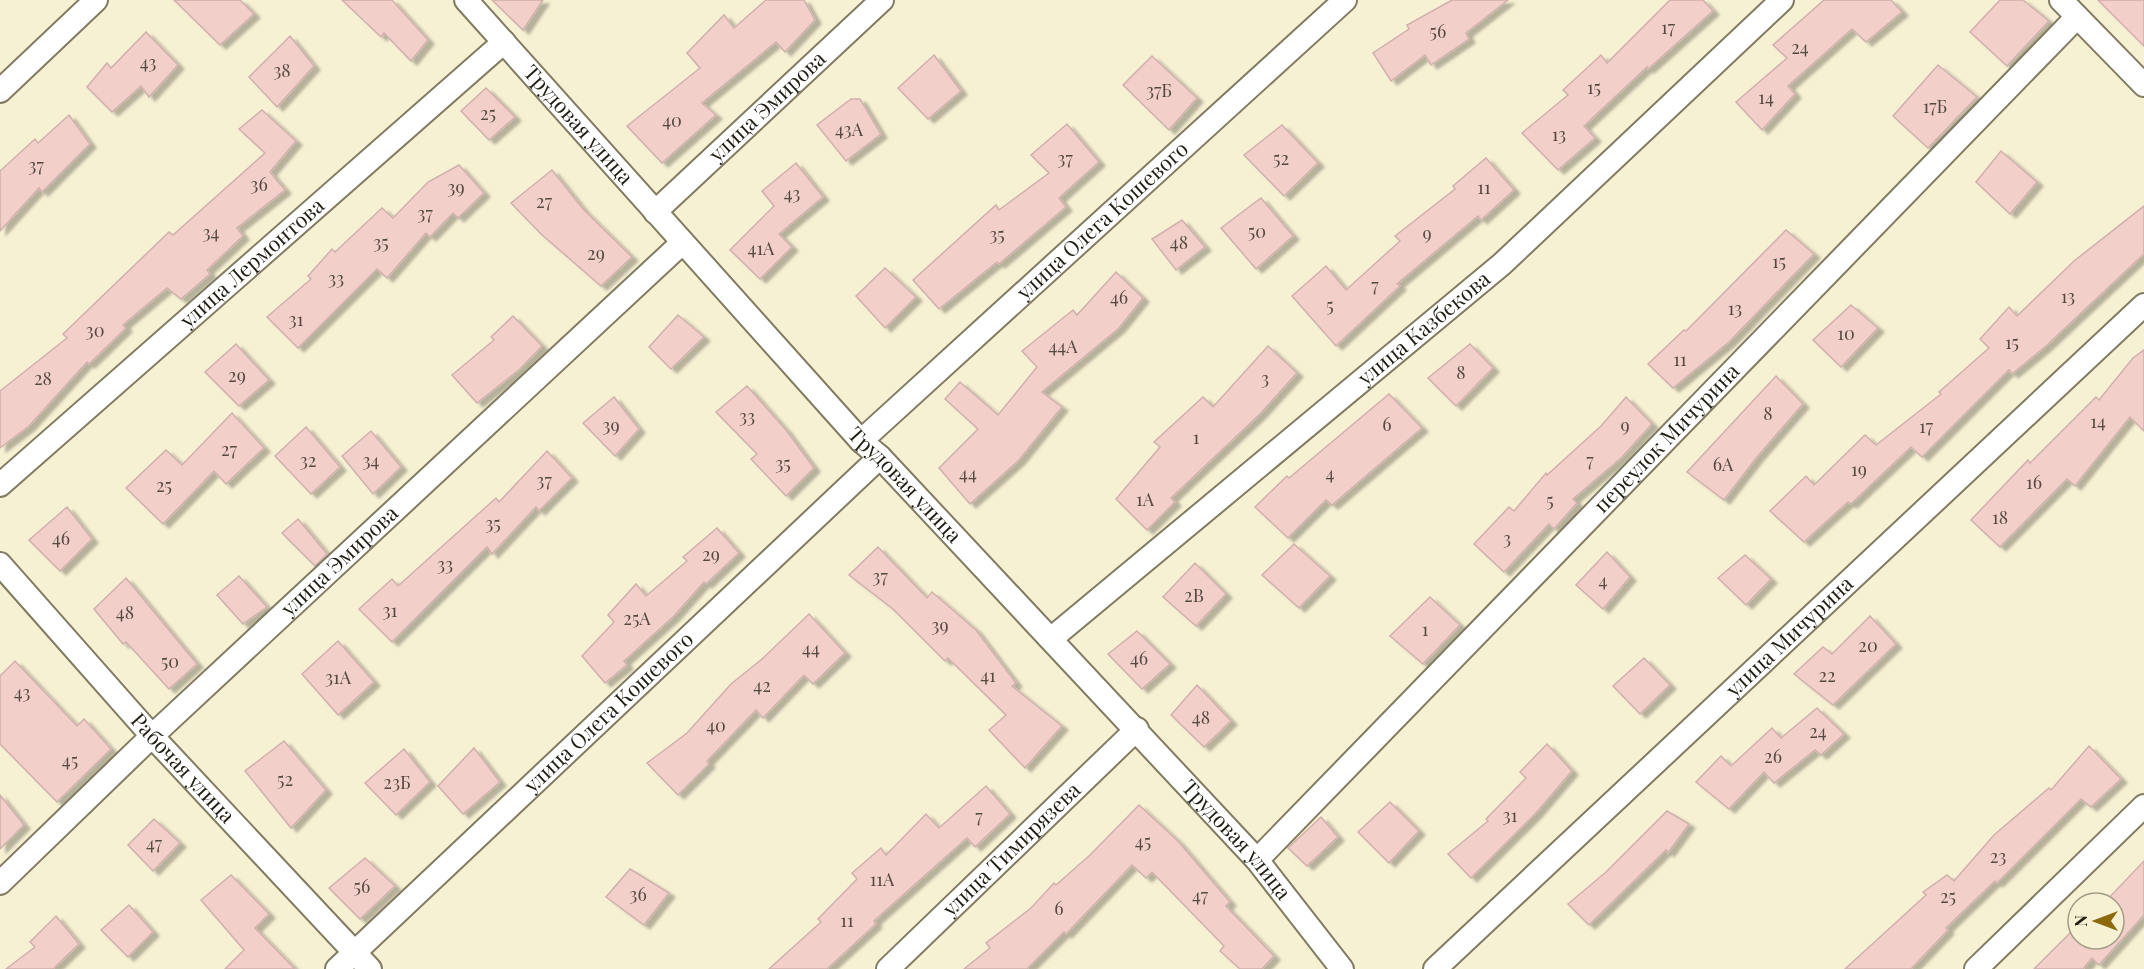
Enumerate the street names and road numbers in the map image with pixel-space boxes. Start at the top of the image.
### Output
street label: улица Эмирова [701,44,831,168]
street label: Трудовая улица [519,58,641,190]
street label: улица Олега Кошевого [1009,134,1193,305]
street label: улица Лермонтова [172,190,330,333]
street label: улица Казбекова [1350,264,1495,391]
street label: переулок Мичурина [1587,356,1745,518]
street label: Трудовая улица [843,420,969,548]
street label: улица Эмирова [273,498,403,622]
street label: улица Мичурина [1718,569,1858,702]
street label: улица Олега Кошевого [516,624,698,798]
street label: Рабочая улица [126,706,242,828]
street label: Трудовая улица [1177,773,1299,905]
street label: улица Тимирязева [935,775,1086,922]

